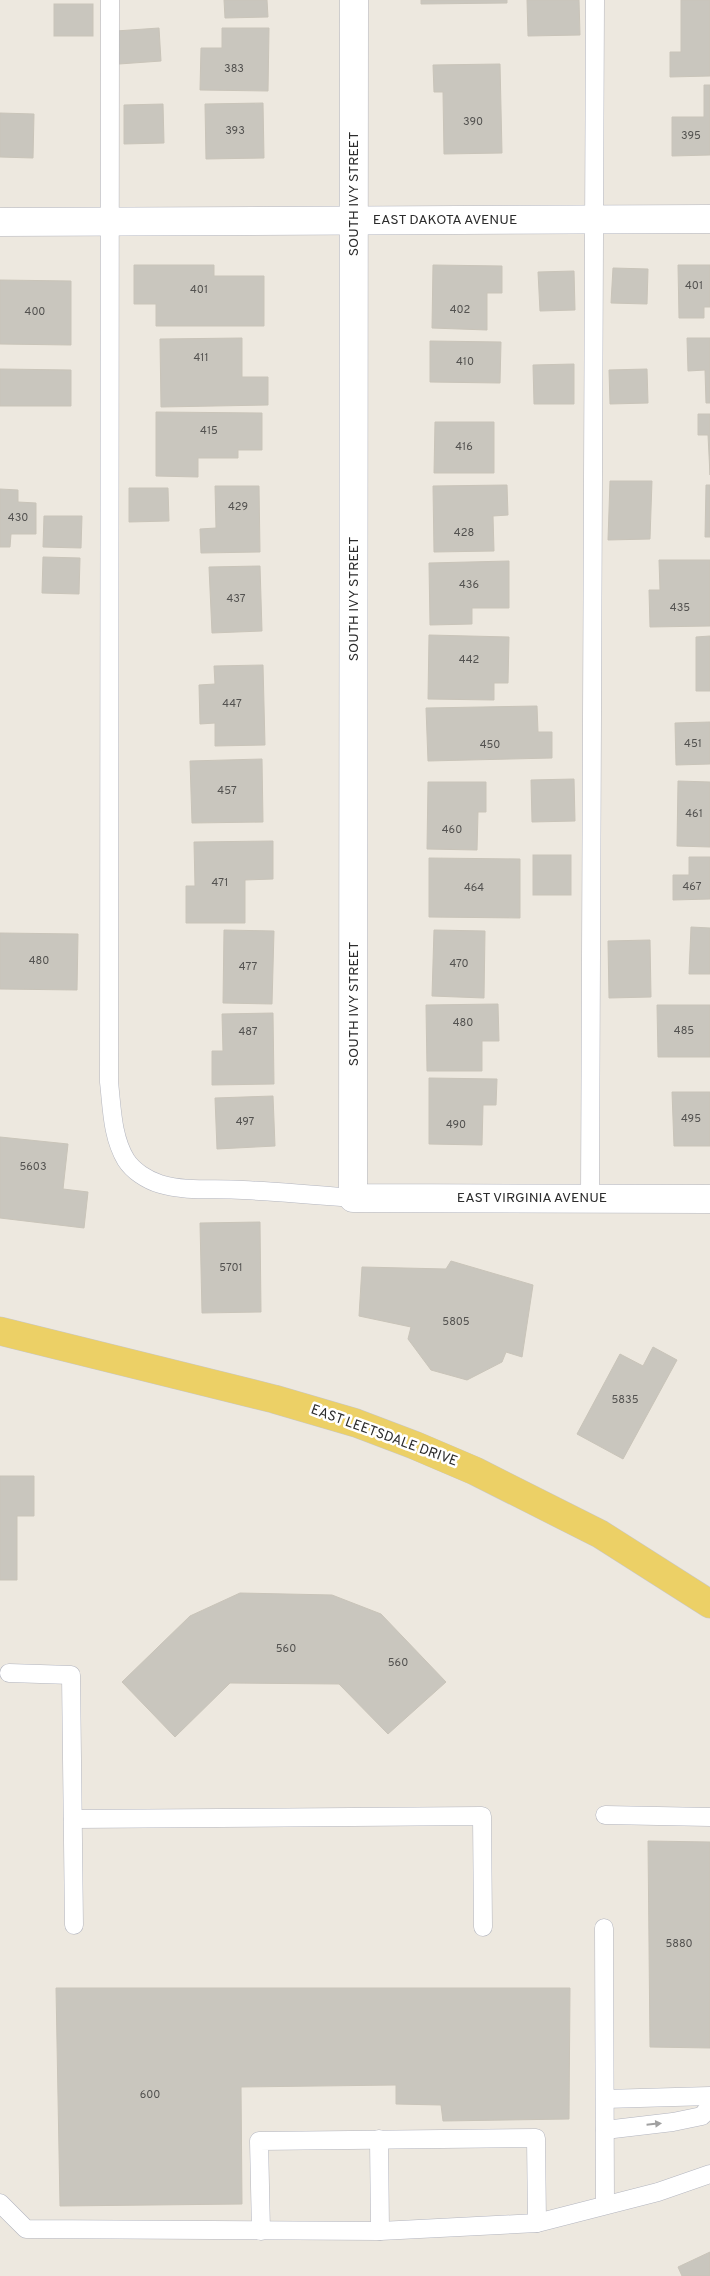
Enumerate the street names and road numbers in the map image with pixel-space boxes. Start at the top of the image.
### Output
street label: SOUTH IVY STREET [346,132,363,256]
street label: EAST DAKOTA AVENUE [373,212,517,229]
street label: SOUTH IVY STREET [346,537,363,661]
street label: SOUTH IVY STREET [346,942,363,1066]
street label: EAST VIRGINIA AVENUE [457,1190,607,1207]
street label: EAST LEETSDALE DRIVE [308,1401,460,1471]

